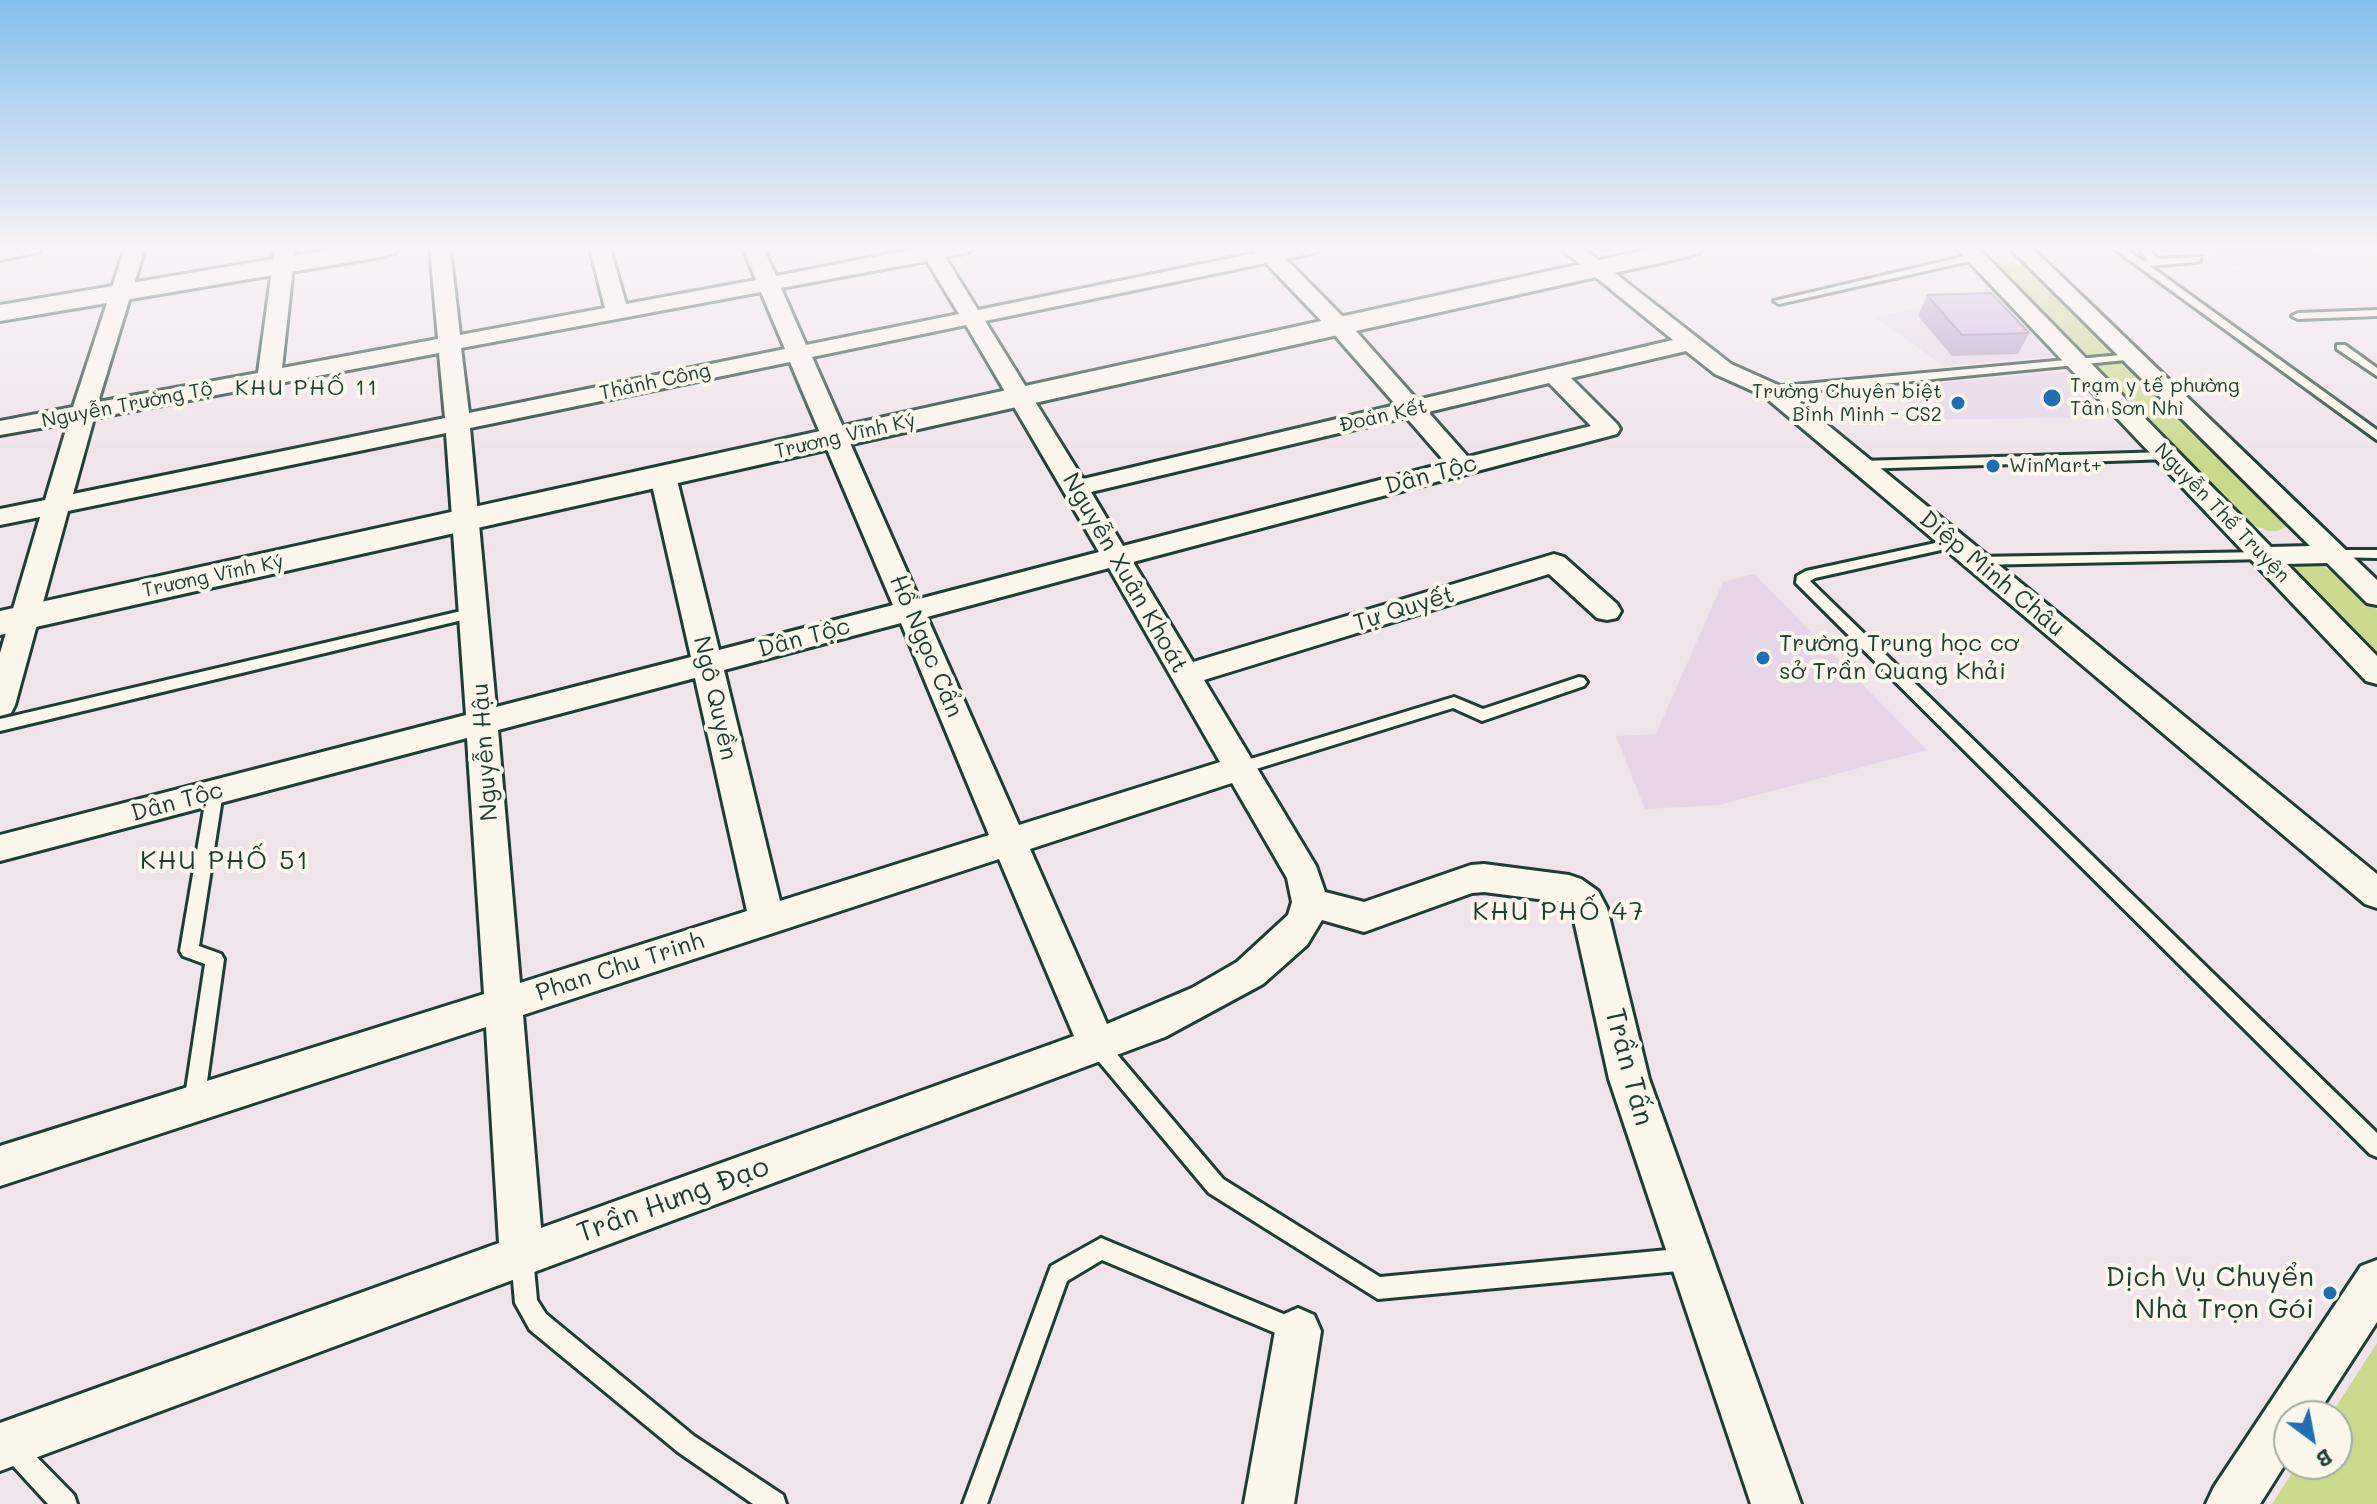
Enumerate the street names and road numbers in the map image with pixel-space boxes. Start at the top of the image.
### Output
street label: Thành Công [598,359,712,405]
street label: Nguyễn Trường Tộ [39,377,215,433]
street label: Đoàn Kết [1337,394,1429,438]
street label: Trương Vĩnh Ký [772,408,918,464]
street label: Nguyễn Thế Truyện [2149,438,2295,588]
street label: Dân Tộc [1382,449,1480,501]
street label: Nguyễn Xuân Khoát [1056,468,1194,678]
street label: Diệp Minh Châu [1913,505,2071,643]
street label: Trương Vĩnh Ký [140,549,286,603]
street label: Hồ Ngọc Cẩn [883,570,969,722]
street label: Tự Quyết [1350,580,1458,638]
street label: Dân Tộc [755,612,853,664]
street label: Ngô Quyền [687,633,743,763]
street label: Nguyễn Hậu [466,682,504,822]
street label: Dân Tộc [128,776,226,828]
street label: Phan Chu Trinh [532,926,708,1008]
street label: Trần Tấn [1597,1005,1661,1129]
street label: Trần Hưng Đạo [572,1150,774,1250]

